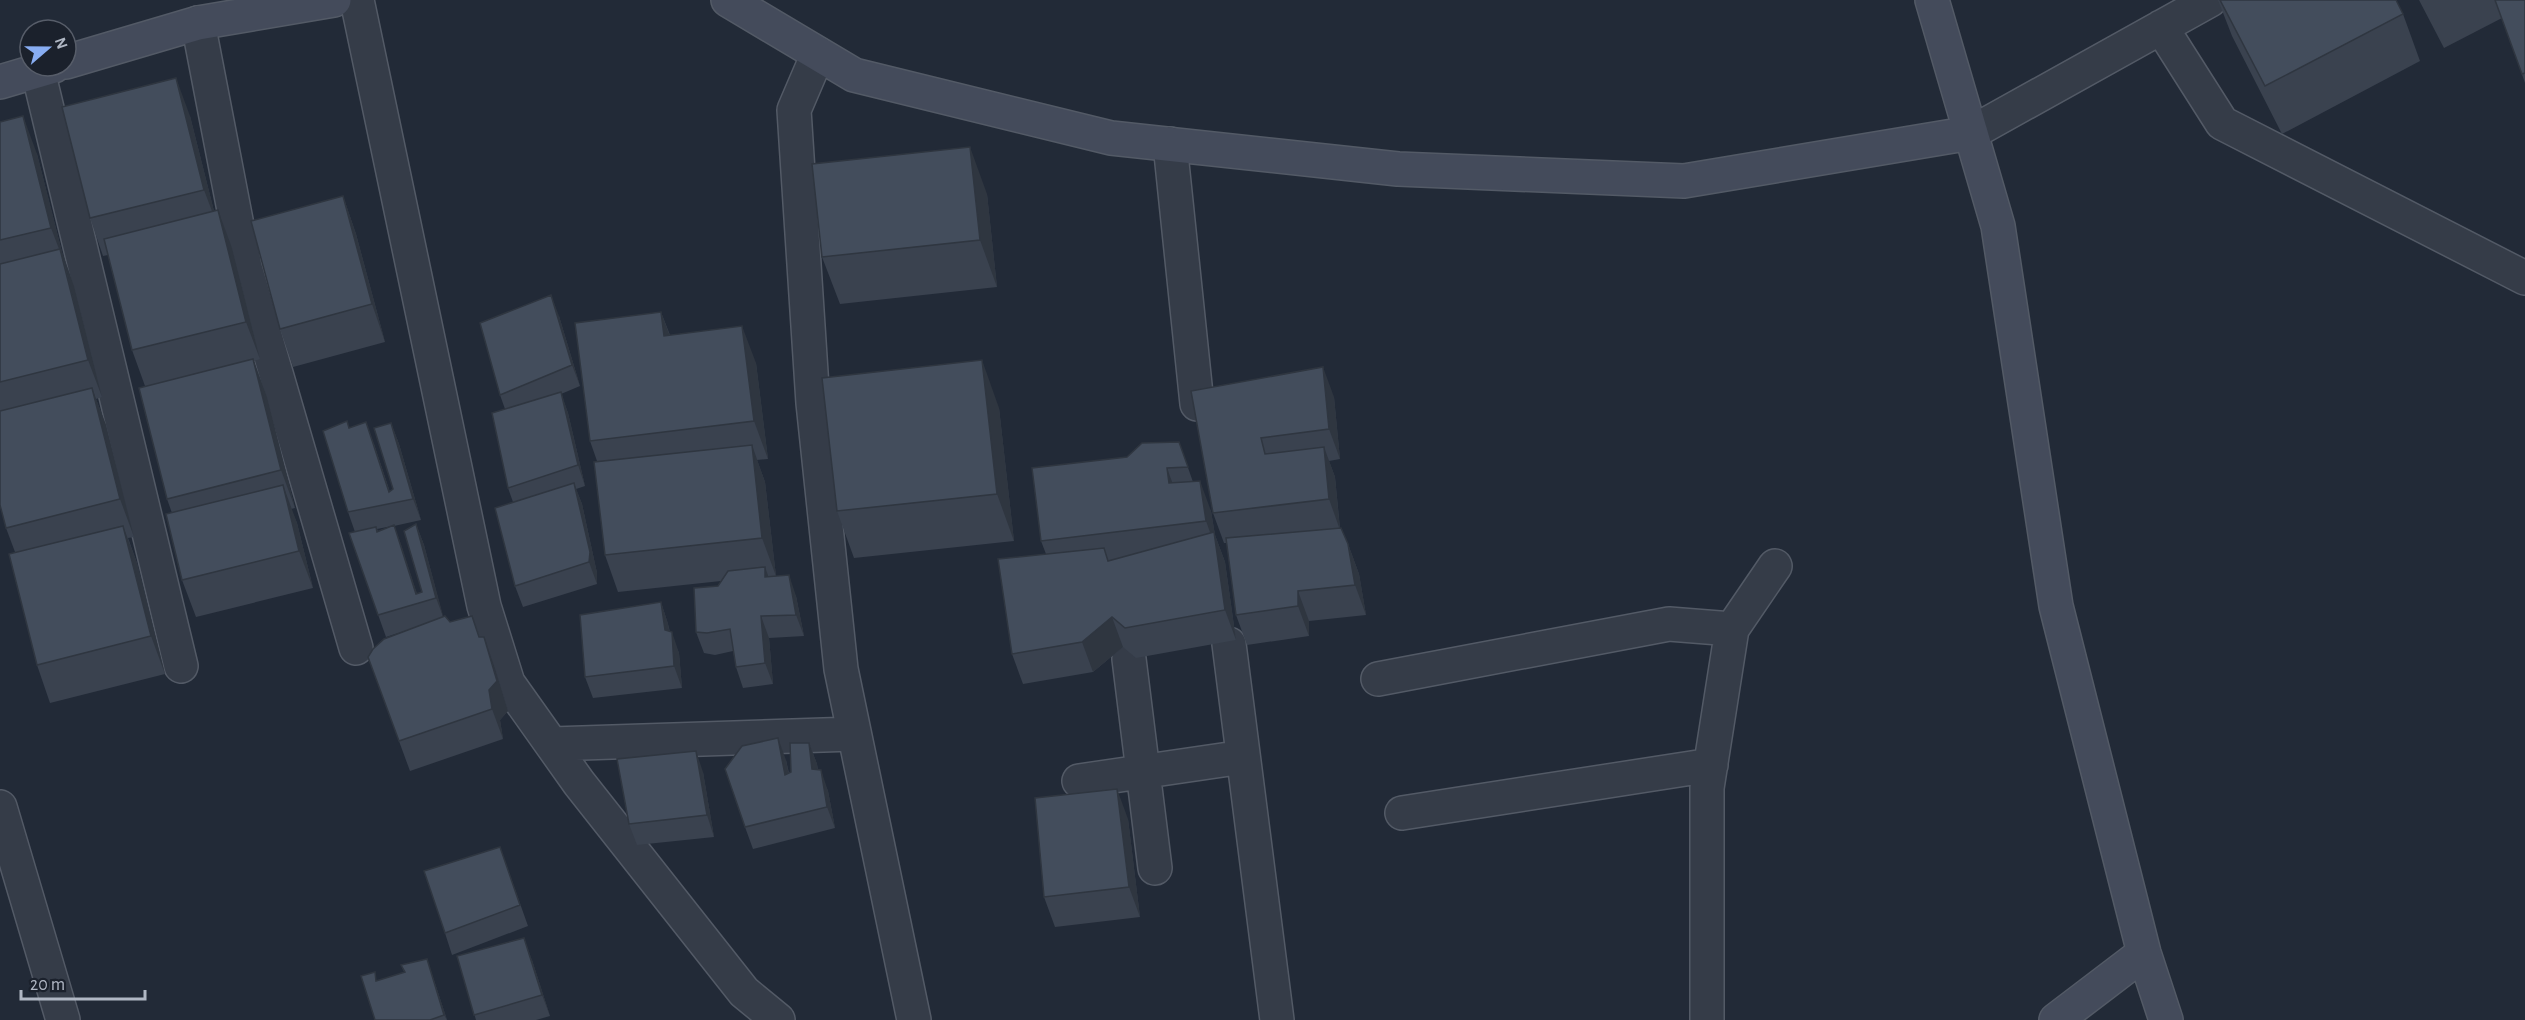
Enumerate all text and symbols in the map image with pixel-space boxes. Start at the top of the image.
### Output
north arrow [18,18,78,78]
text: N [52,35,71,51]
scale bar [21,963,146,1001]
text: 20 m [30,976,65,994]

